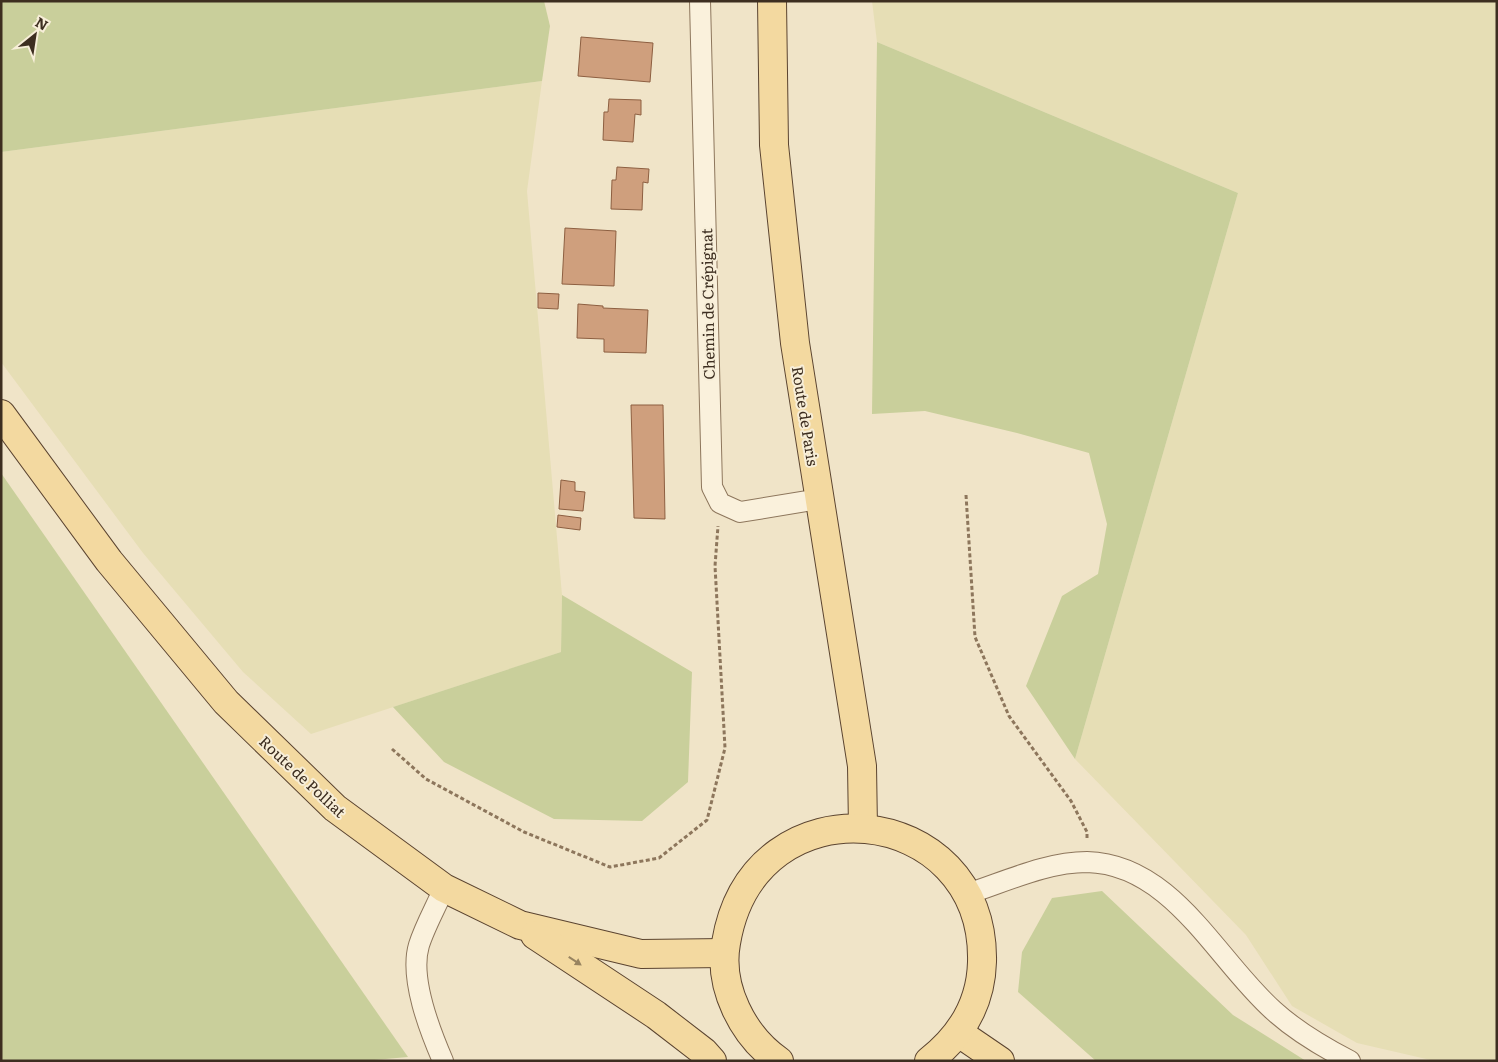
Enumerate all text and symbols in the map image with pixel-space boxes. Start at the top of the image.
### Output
north arrow [10,10,60,60]
text: N [32,11,52,35]
street label: Chemin de Crépignat [694,228,720,380]
street label: Route de Paris [787,365,825,468]
street label: Route de Polliat [255,730,351,822]
one-way arrow [568,957,582,966]

